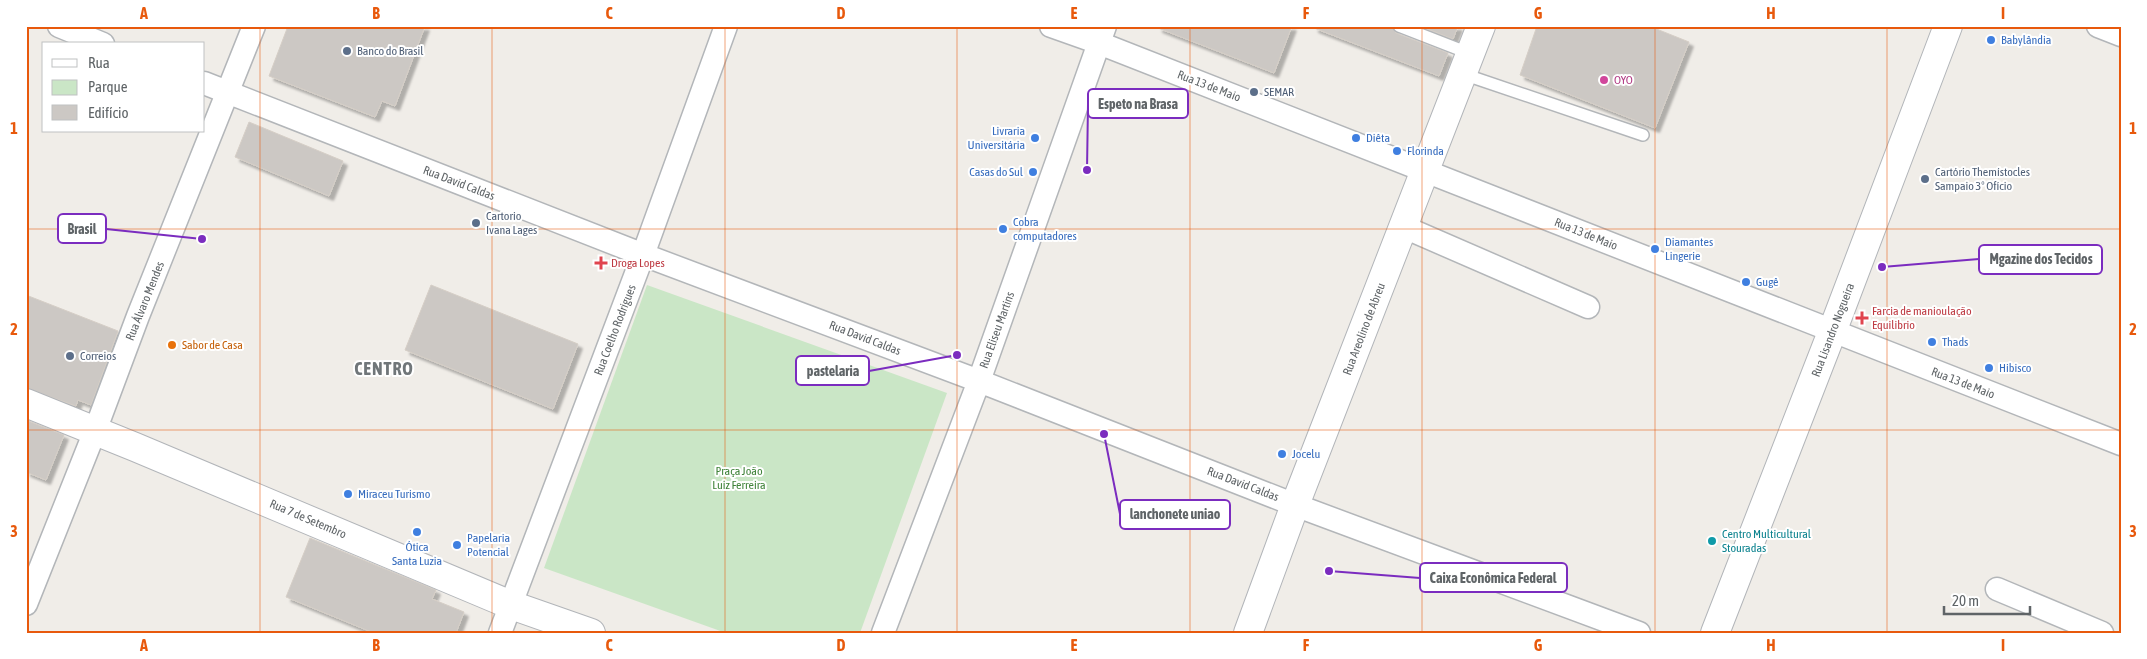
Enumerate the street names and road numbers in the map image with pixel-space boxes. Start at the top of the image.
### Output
street label: Rua 13 de Maio [1175,68,1243,105]
street label: Rua David Caldas [421,163,497,203]
street label: Rua 13 de Maio [1552,215,1620,253]
street label: Rua Álvaro Mendes [123,259,167,343]
street label: Rua Areolino de Abreu [1340,281,1388,377]
street label: Rua Lisandro Nogueira [1809,281,1857,379]
street label: Rua Coelho Rodrigues [591,283,639,377]
street label: Rua Eliseu Martins [977,290,1017,370]
street label: Rua David Caldas [827,318,903,358]
street label: Rua 13 de Maio [1929,365,1997,402]
street label: Rua David Caldas [1205,464,1281,504]
street label: Rua 7 de Setembro [268,497,349,542]

